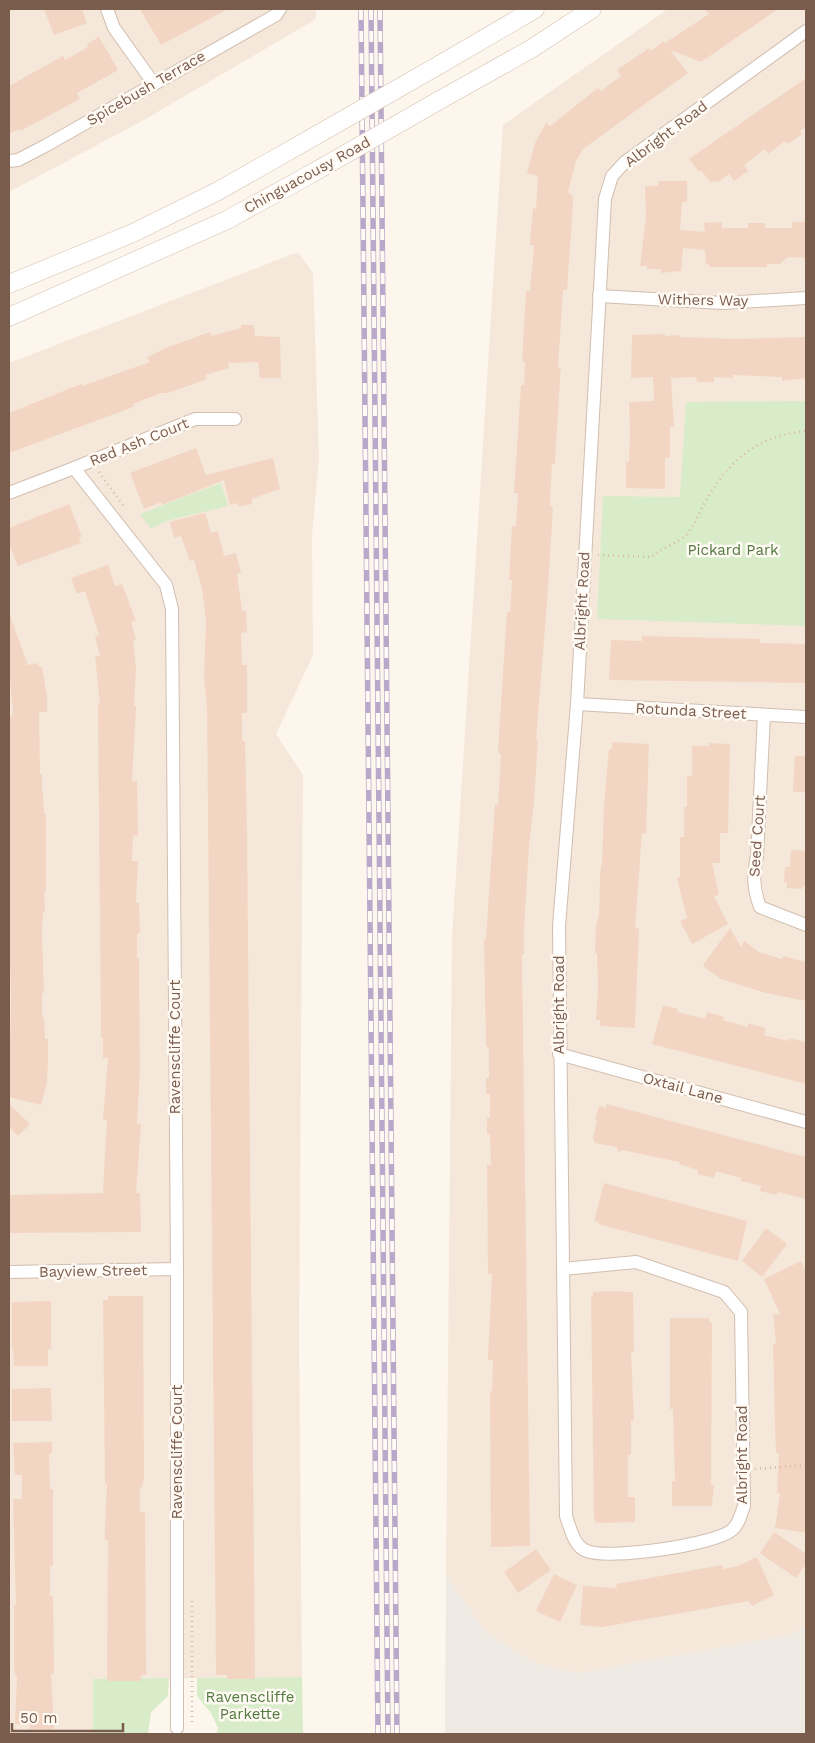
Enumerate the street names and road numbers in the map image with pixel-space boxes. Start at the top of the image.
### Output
street label: Spicebush Terrace [83,47,209,129]
street label: Albright Road [621,97,711,171]
street label: Chinguacousy Road [241,133,373,217]
street label: Withers Way [657,290,749,310]
street label: Red Ash Court [87,414,192,470]
street label: Albright Road [570,551,594,651]
street label: Rotunda Street [635,699,748,723]
street label: Seed Court [745,794,769,878]
street label: Albright Road [550,955,568,1055]
street label: Ravenscliffe Court [166,979,184,1114]
street label: Oxtail Lane [641,1069,725,1107]
street label: Bayview Street [39,1261,148,1281]
street label: Ravenscliffe Court [168,1384,186,1519]
street label: Albright Road [733,1405,751,1505]

